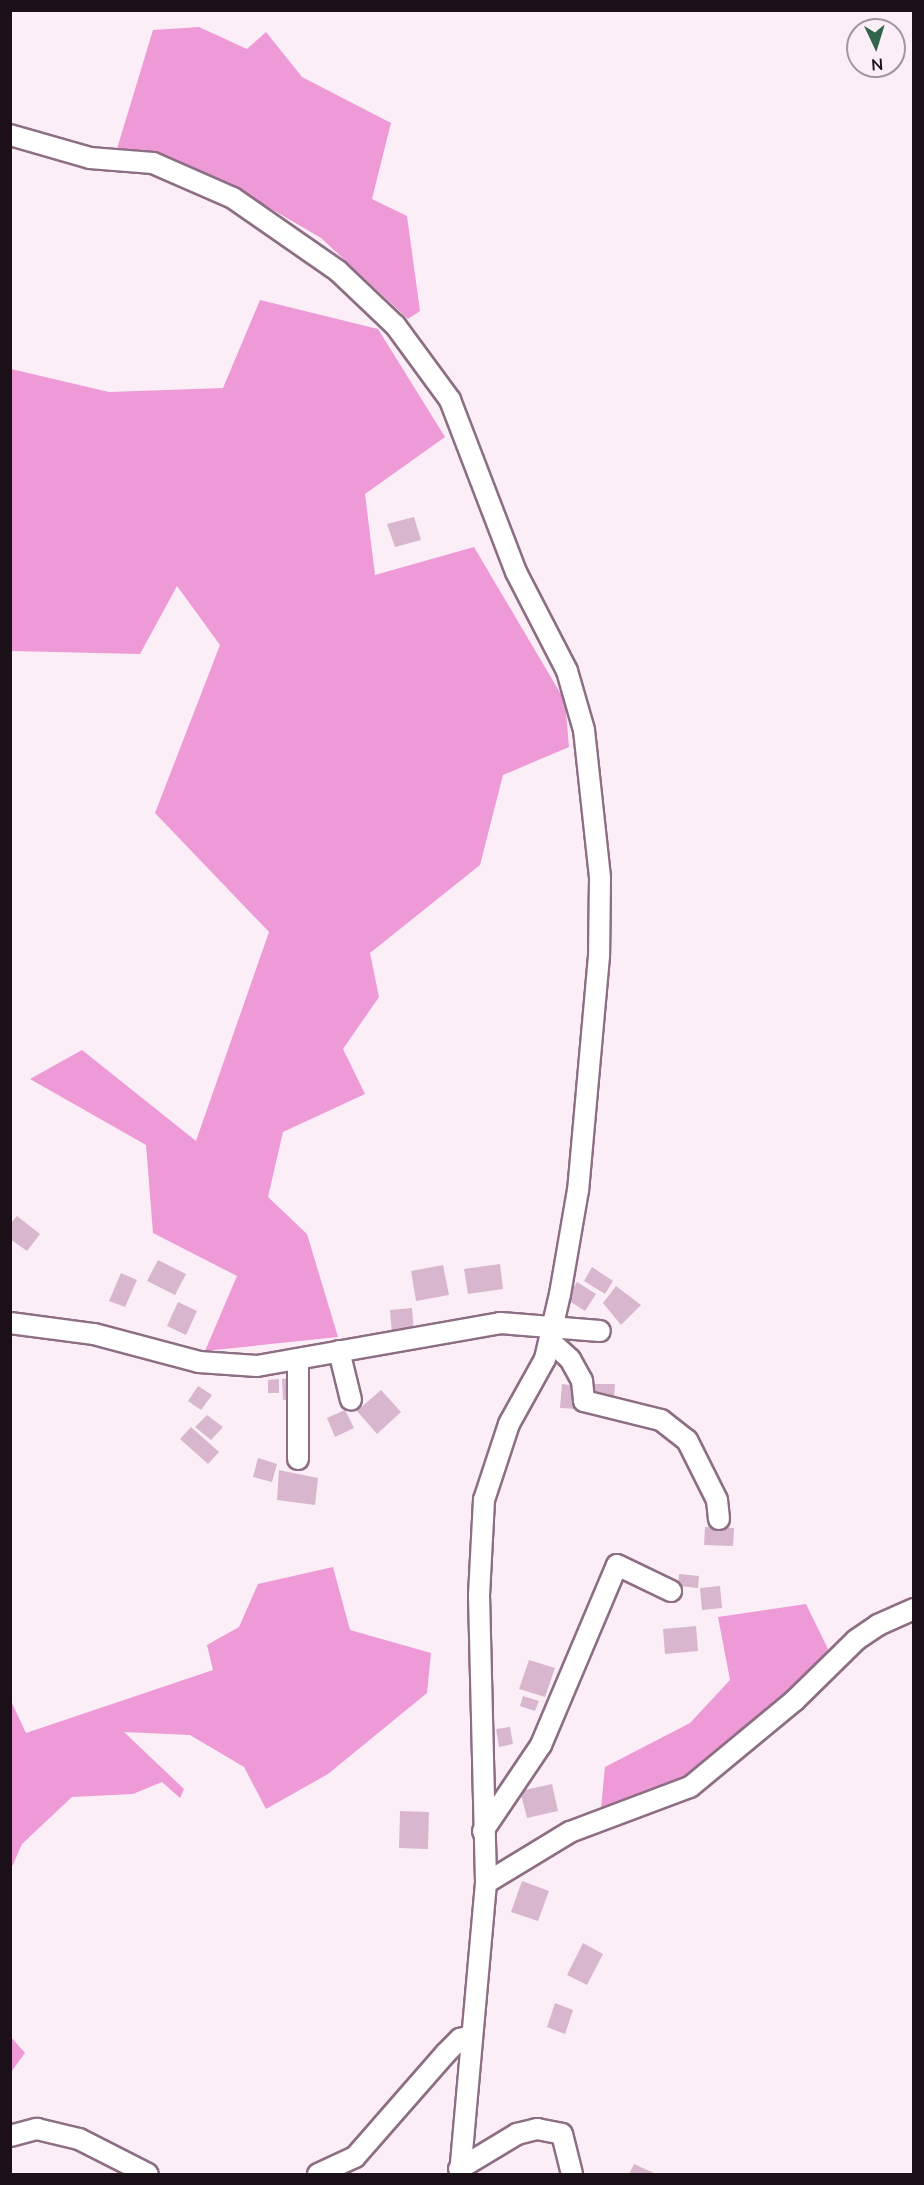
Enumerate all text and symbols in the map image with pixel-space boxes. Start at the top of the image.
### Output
north arrow [846,18,906,78]
text: N [870,53,884,75]

